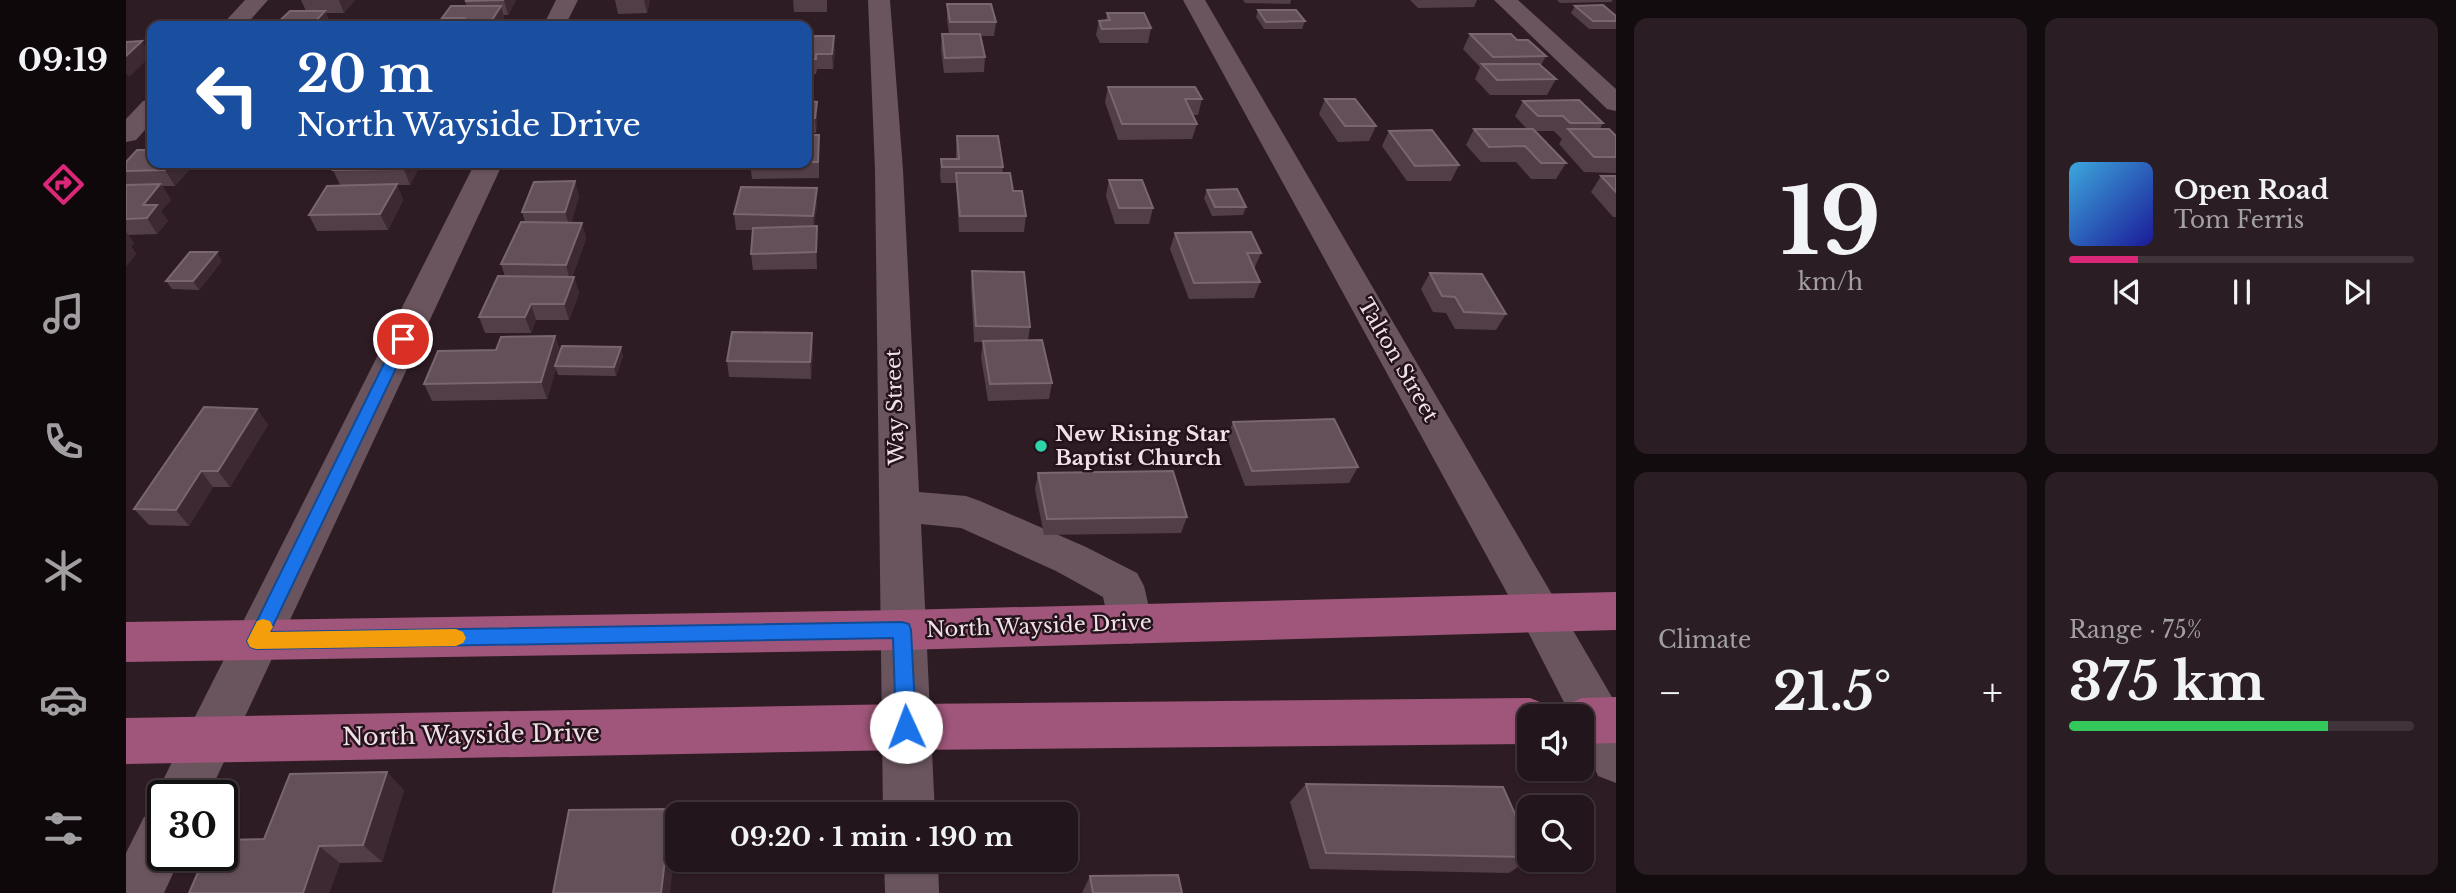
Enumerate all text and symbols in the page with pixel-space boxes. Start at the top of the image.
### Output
text: 09:19 [18,40,108,80]
text: 20 m [297,44,433,105]
icon: left [182,49,273,140]
text: North Wayside Drive [297,105,641,145]
icon: directions [39,160,88,209]
text: 19 [1780,166,1881,279]
text: Open Road [2174,174,2329,206]
text: Tom Ferris [2174,206,2304,234]
text: km/h [1798,268,1863,296]
icon: previous [2108,273,2146,311]
icon: pause [2223,273,2261,311]
icon: next [2338,273,2376,311]
icon: music [39,289,88,338]
street label: Talton Street [1352,294,1444,427]
pin [373,309,433,369]
icon: arrive [384,320,422,358]
street label: Way Street [880,349,910,466]
icon: phone [39,417,88,466]
place label: New Rising Star Baptist Church [1055,421,1230,471]
marker: New Rising Star Baptist Church [1033,438,1049,454]
icon: climate [39,546,88,595]
street label: North Wayside Drive [926,609,1152,643]
text: Range · 75% [2069,616,2202,644]
text: Climate [1658,626,1751,654]
text: 375 km [2069,650,2265,714]
text: 21.5° [1773,660,1891,724]
text: − [1658,669,1682,716]
text: + [1982,669,2003,716]
icon: car [39,675,88,724]
position arrow [869,690,943,764]
map controls [1517,704,1594,872]
button: sound [1517,704,1594,781]
street label: North Wayside Drive [342,718,600,751]
speed limit sign: 30 [147,780,238,871]
button: search [1517,795,1594,872]
icon: filters [39,804,88,853]
text: 09:20 · 1 min · 190 m [730,821,1013,853]

